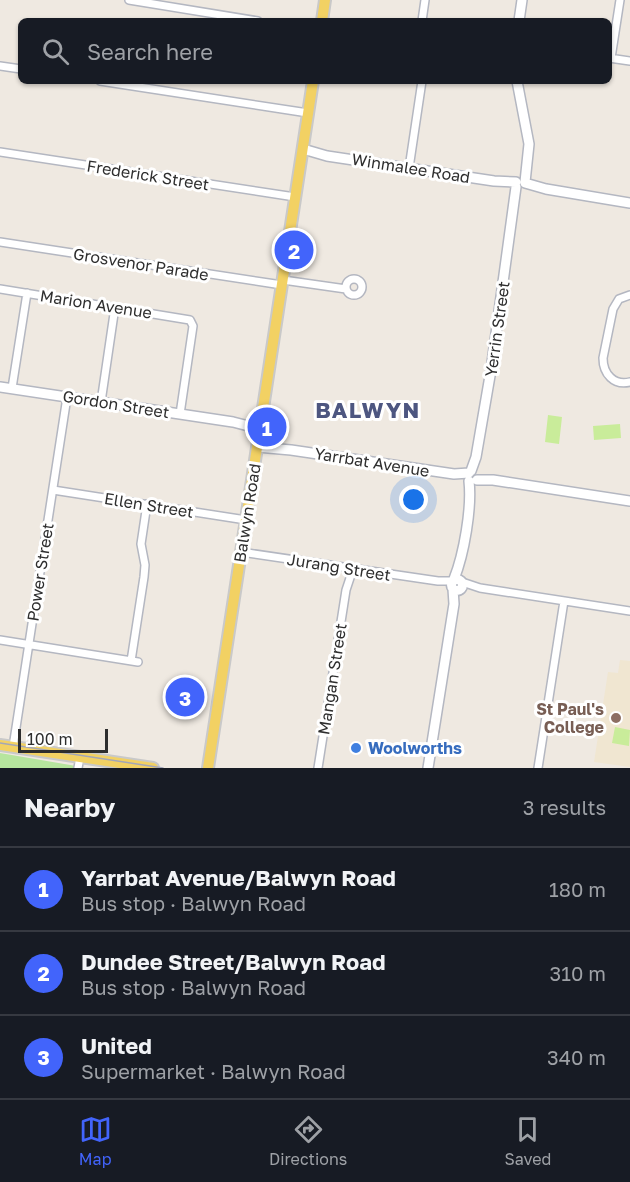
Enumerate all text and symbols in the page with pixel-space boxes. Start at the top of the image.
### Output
search box [18,18,612,84]
icon: search [39,35,72,68]
text: Search here [87,38,213,65]
street label: Winmalee Road [350,149,472,187]
street label: Frederick Street [85,155,211,195]
pin: 2 [274,228,314,272]
street label: Grosvenor Parade [72,243,210,285]
street label: Yerrin Street [480,280,514,378]
street label: Marion Avenue [39,285,153,323]
street label: Gordon Street [61,386,171,422]
district label: BALWYN [315,396,421,423]
pin: 1 [248,404,286,450]
street label: Yarrbat Avenue [313,443,431,481]
street label: Balwyn Road [229,462,265,564]
your location [399,485,428,514]
street label: Ellen Street [103,488,195,522]
street label: Power Street [22,521,58,623]
street label: Jurang Street [286,549,392,585]
street label: Mangan Street [313,622,351,736]
pin: 3 [166,674,204,720]
place label: St Paul's College [536,699,604,737]
marker: St Paul's College [609,711,623,725]
scale bar [18,726,108,754]
text: 100 m [27,729,73,749]
place label: Woolworths [368,738,462,758]
marker: Woolworths [349,741,363,755]
text: Nearby [24,792,115,823]
text: 3 results [523,795,606,819]
text: Yarrbat Avenue/Balwyn Road [81,864,396,891]
text: 1 [38,877,49,901]
text: 180 m [549,877,606,901]
text: Bus stop · Balwyn Road [81,891,306,915]
text: Dundee Street/Balwyn Road [81,948,385,975]
text: 2 [37,961,50,985]
text: 310 m [550,961,606,985]
text: Bus stop · Balwyn Road [81,975,306,999]
text: United [81,1032,152,1059]
text: 3 [37,1045,50,1069]
text: 340 m [547,1045,606,1069]
text: Supermarket · Balwyn Road [81,1059,346,1083]
tab: Map [79,1113,112,1169]
tab: Directions [269,1113,347,1169]
tab: Saved [505,1113,551,1169]

